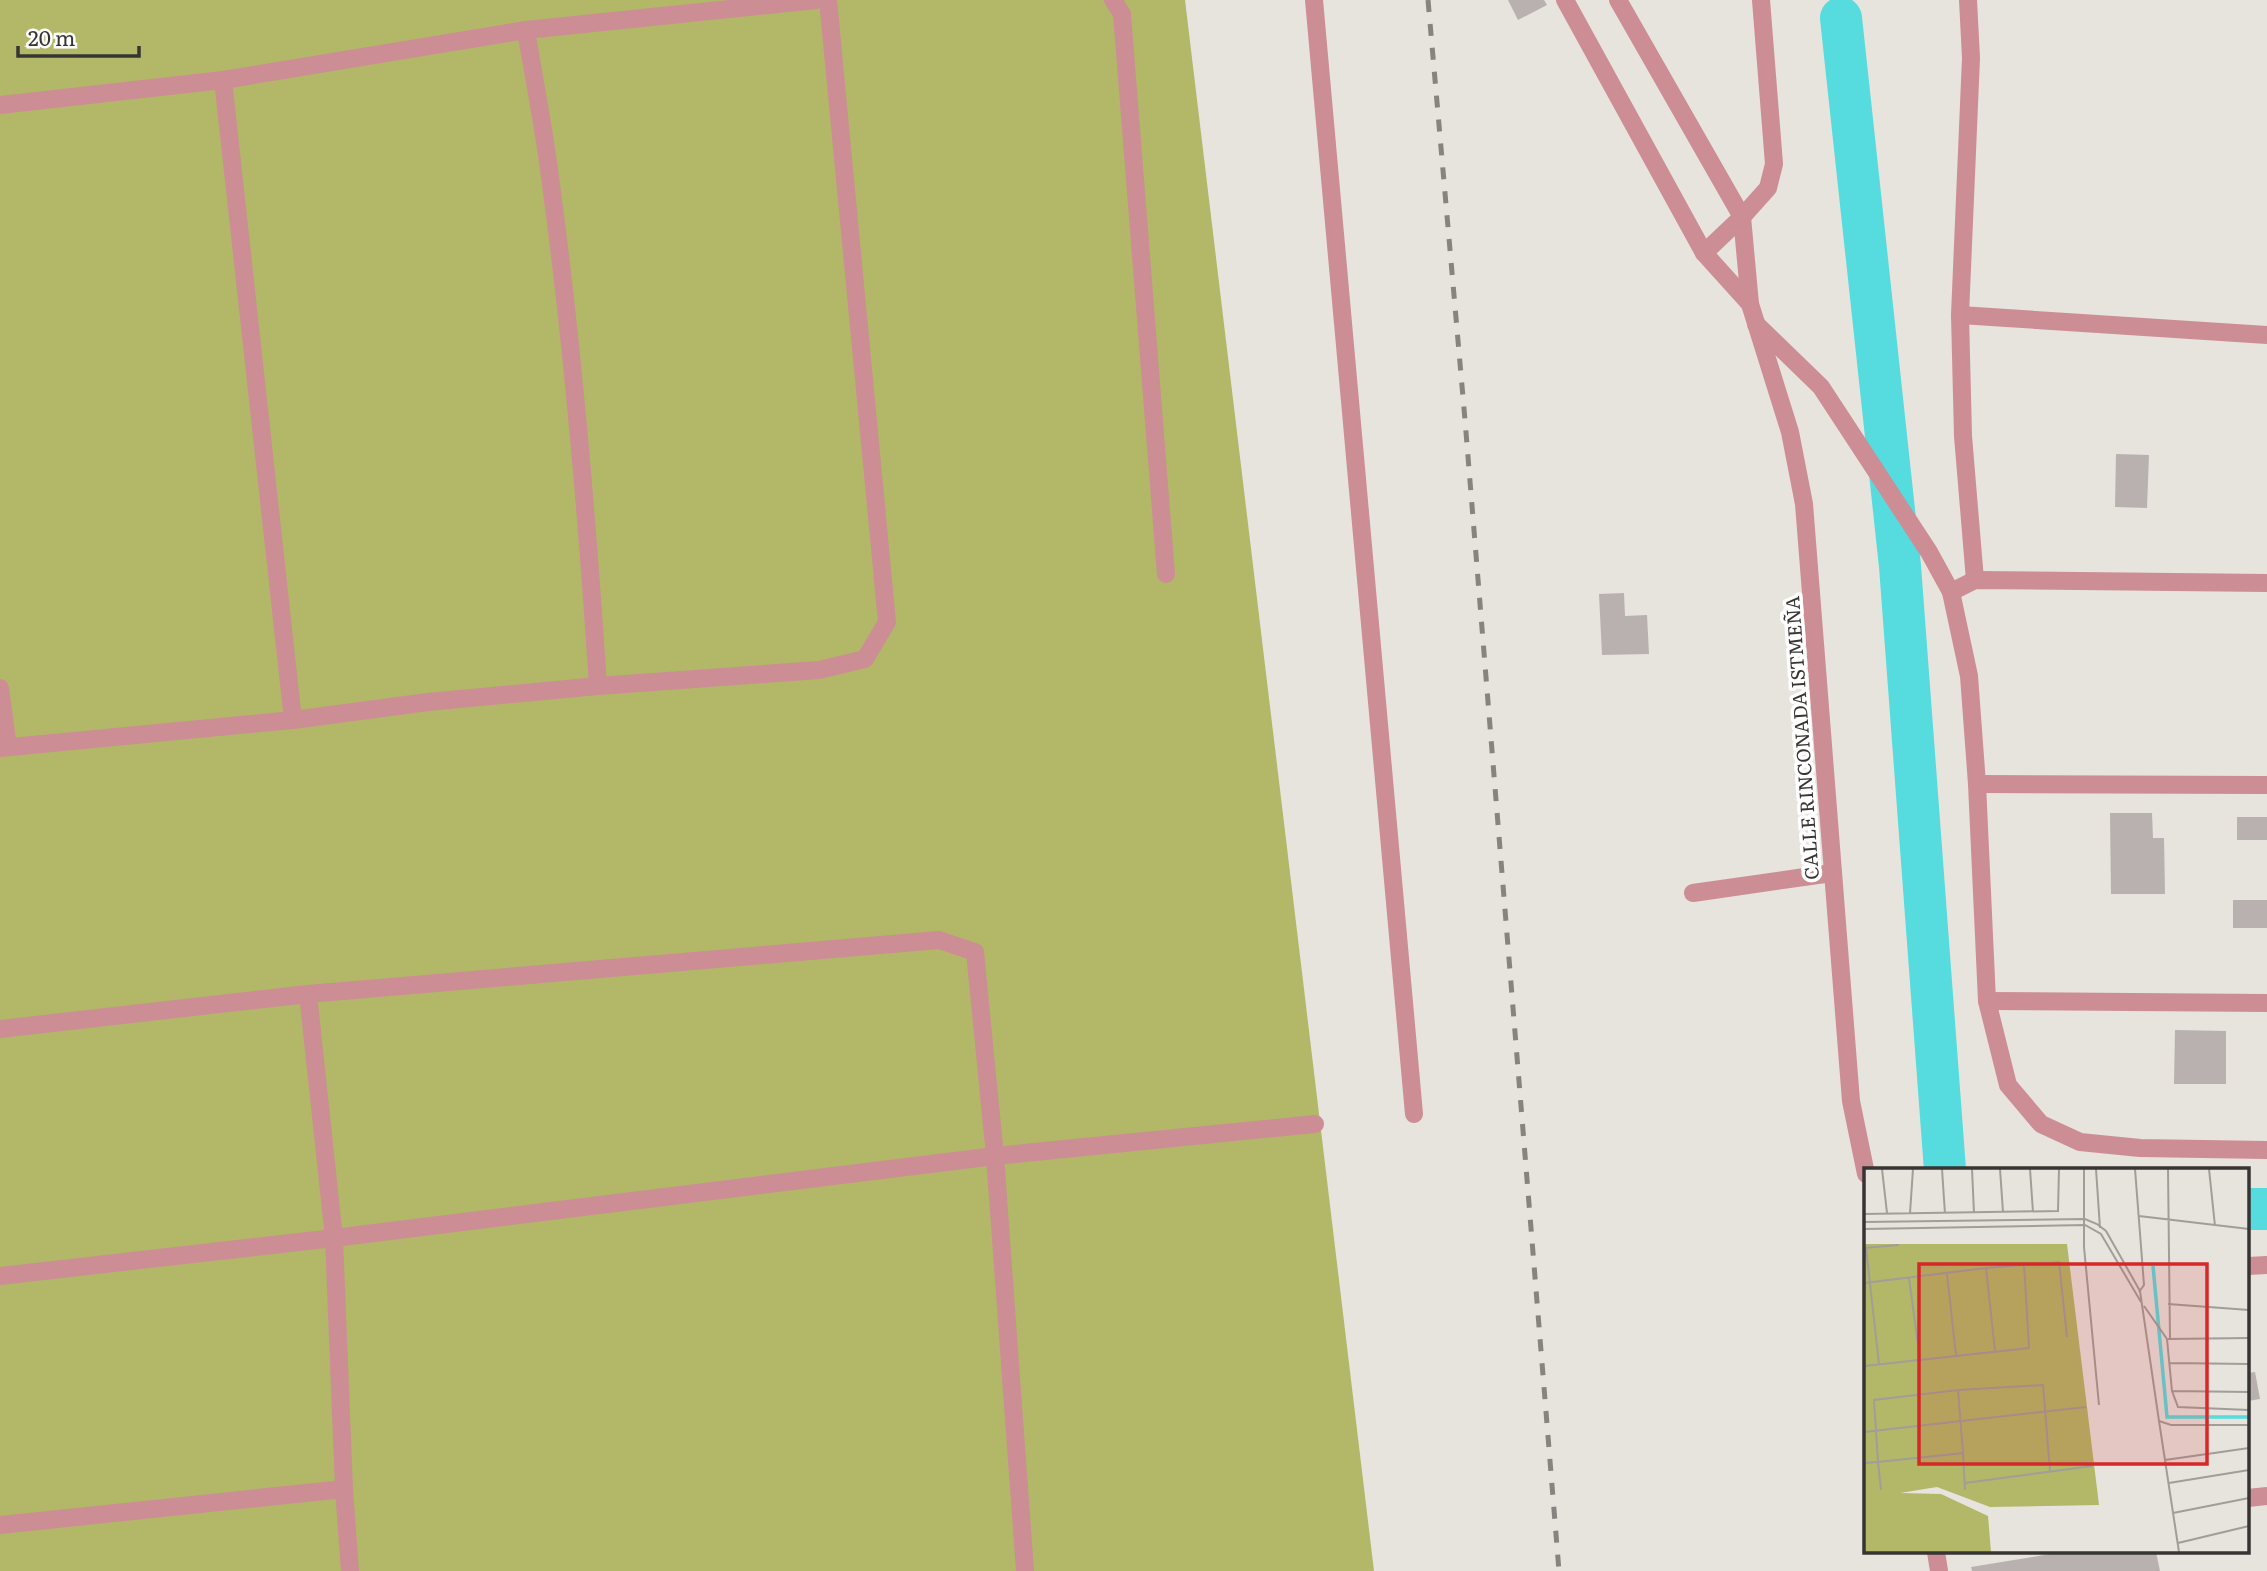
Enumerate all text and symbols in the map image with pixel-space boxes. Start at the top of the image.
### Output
scale bar [18,14,138,58]
text: 20 m [28,21,75,52]
street label: CALLE RINCONADA ISTMEÑA [1777,595,1825,881]
inset map [1864,1168,2250,1554]

